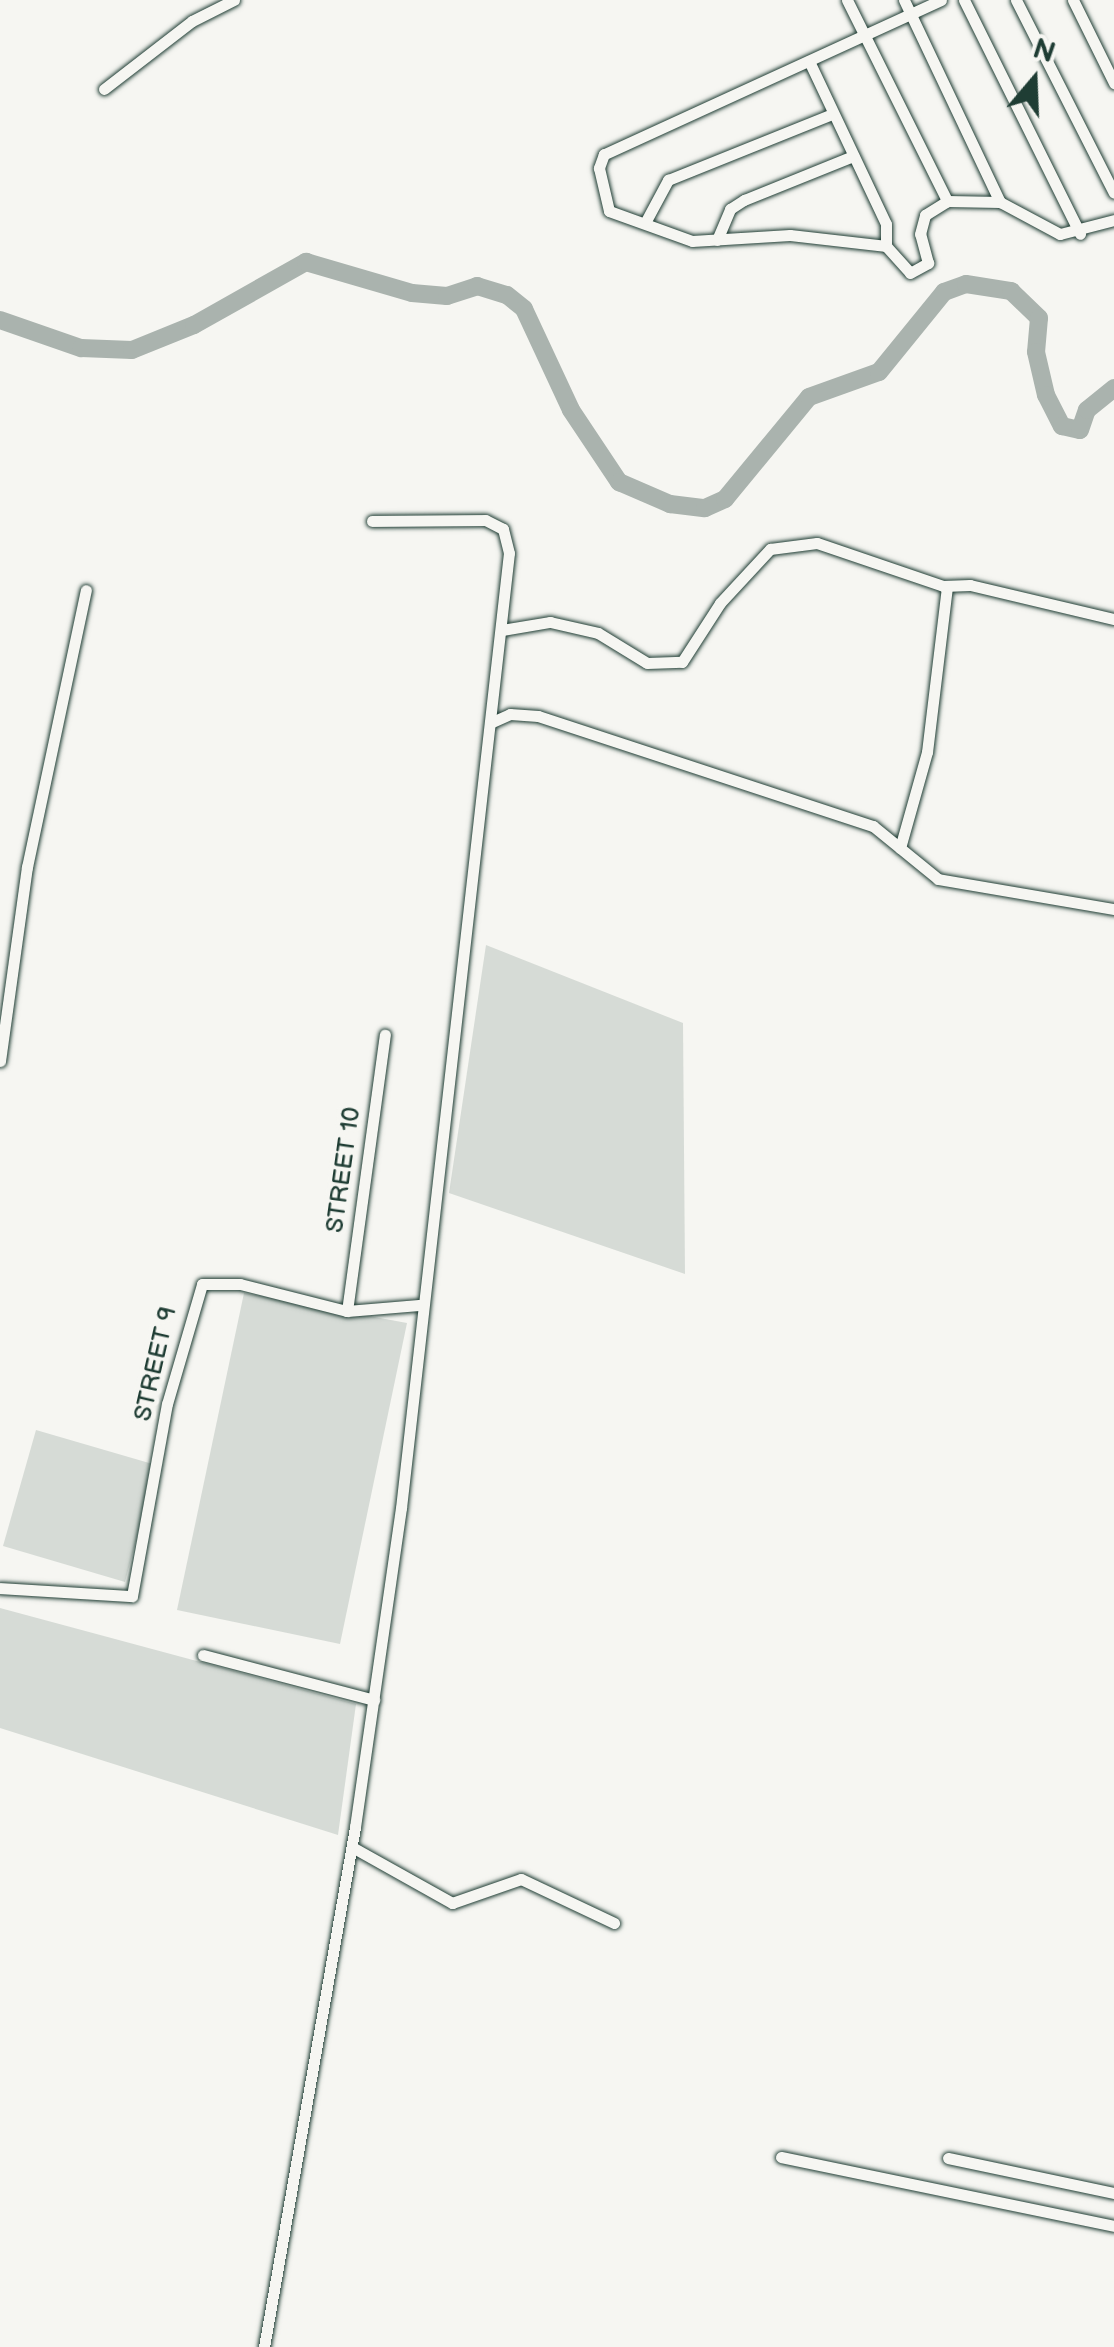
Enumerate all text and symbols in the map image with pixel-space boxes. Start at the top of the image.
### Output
north arrow [984,30,1084,130]
text: N [1029,32,1059,70]
street label: STREET 10 [320,1105,368,1235]
street label: STREET 9 [128,1304,184,1424]

